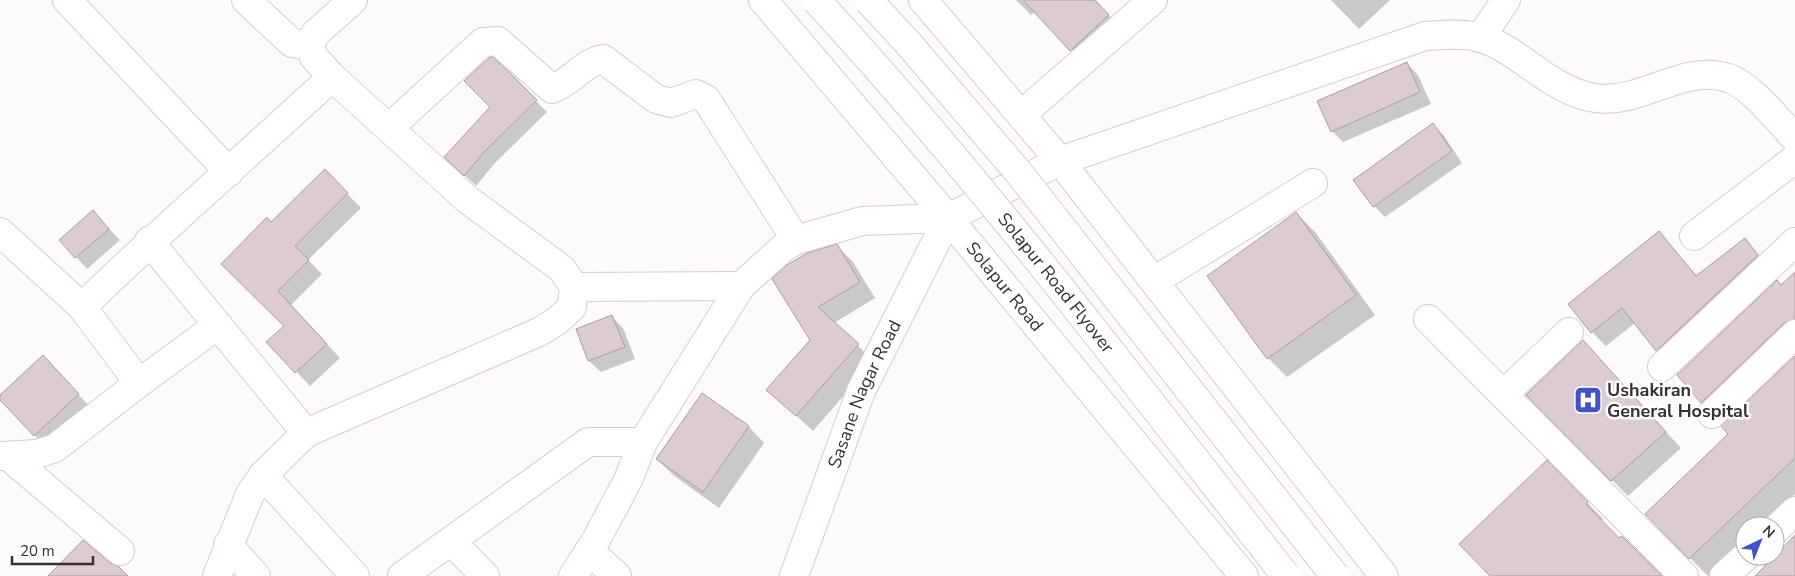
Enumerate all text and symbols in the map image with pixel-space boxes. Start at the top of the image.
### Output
street label: Solapur Road Flyover [995,208,1119,358]
street label: Solapur Road [962,237,1048,335]
street label: Sasane Nagar Road [822,316,907,472]
place label: Ushakiran General Hospital [1607,378,1749,423]
hospital icon: Ushakiran General Hospital [1573,385,1603,415]
north arrow [1735,516,1785,566]
text: N [1758,521,1779,542]
scale bar [12,534,94,566]
text: 20 m [20,541,55,561]

